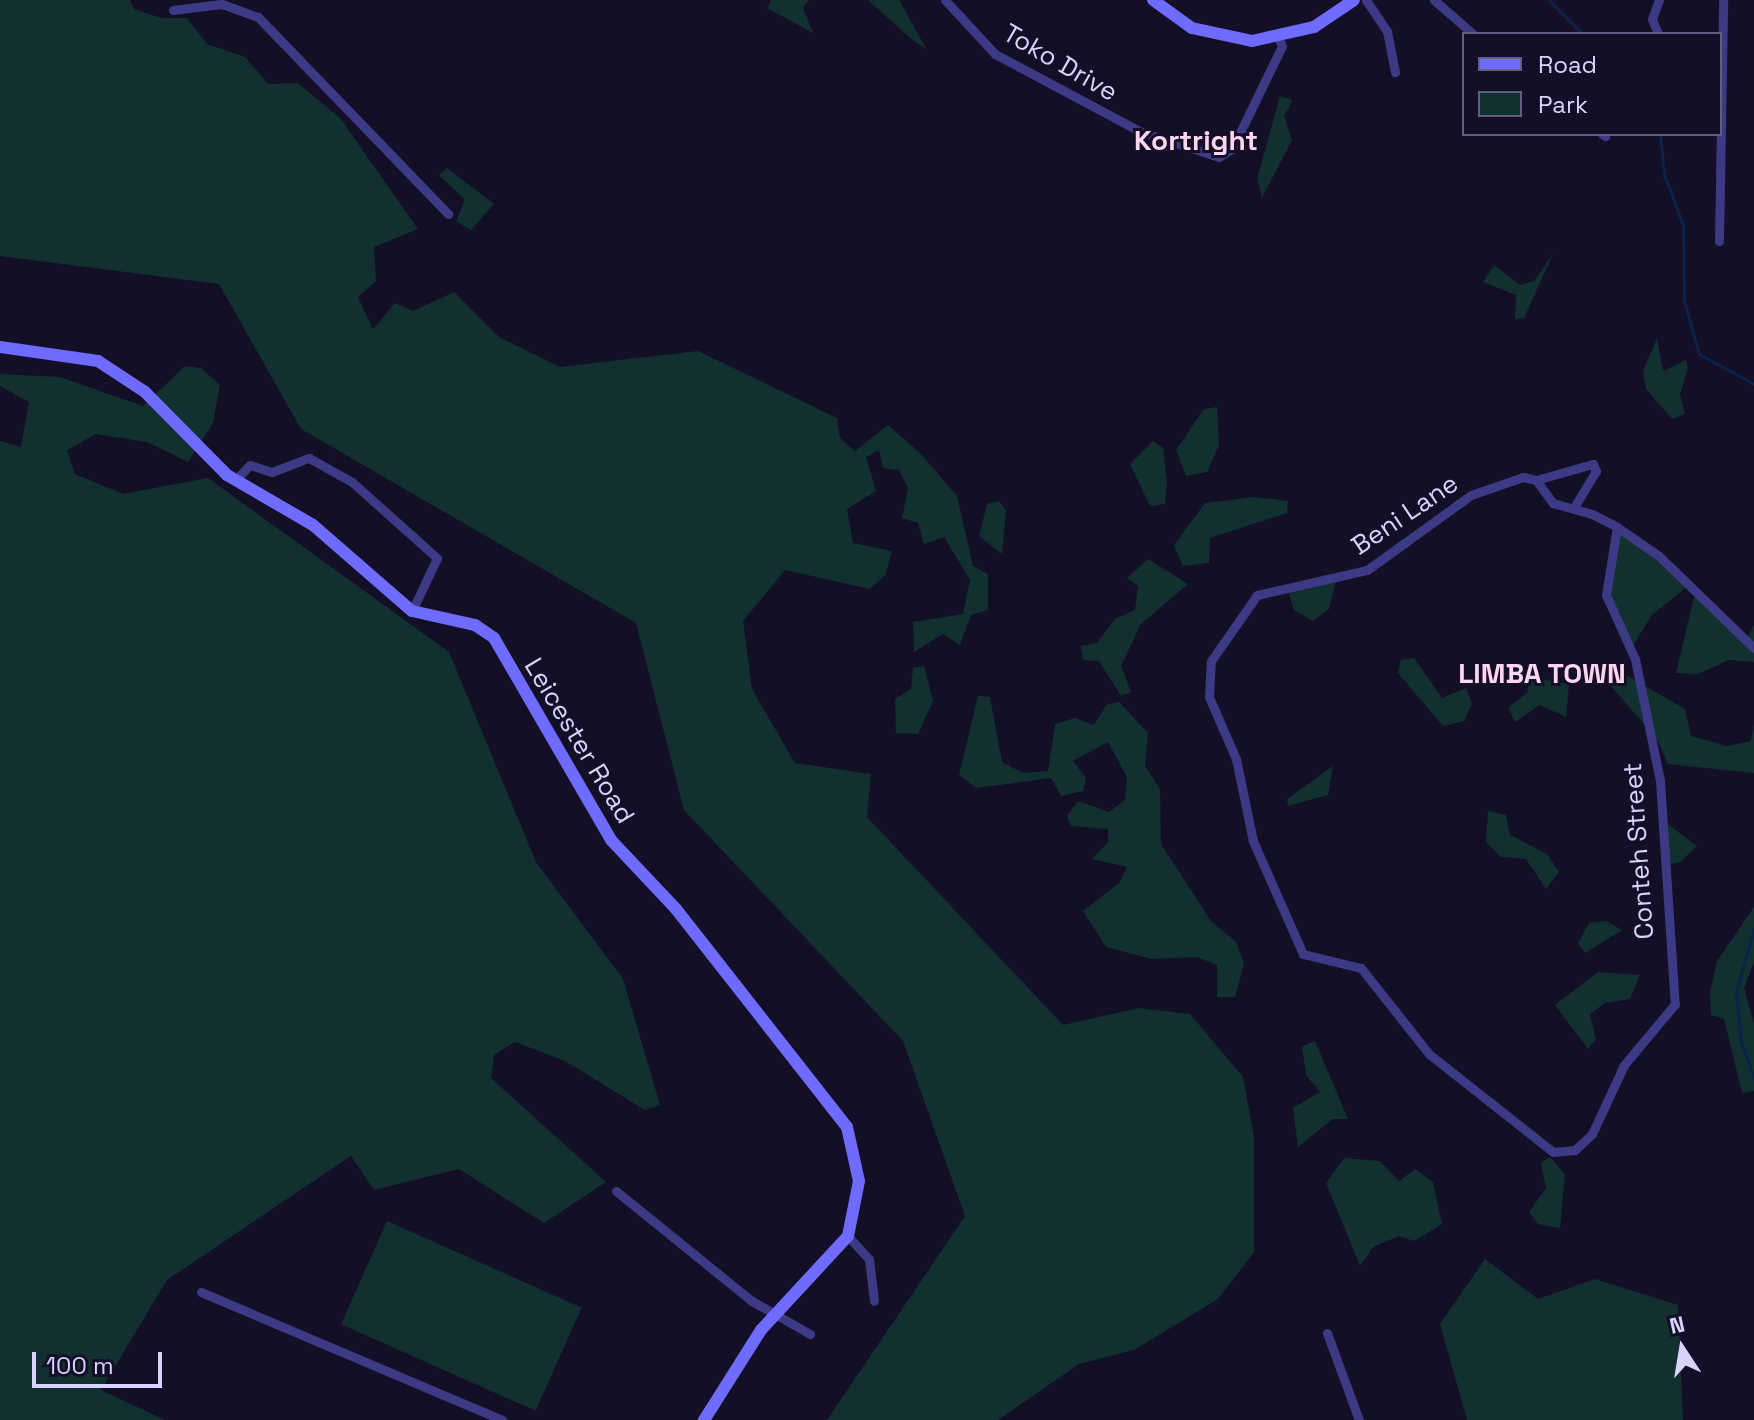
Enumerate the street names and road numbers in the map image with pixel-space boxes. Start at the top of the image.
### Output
street label: Toko Drive [997,18,1123,108]
street label: Beni Lane [1346,468,1464,562]
street label: Leicester Road [517,653,641,829]
street label: Conteh Street [1617,761,1661,941]

